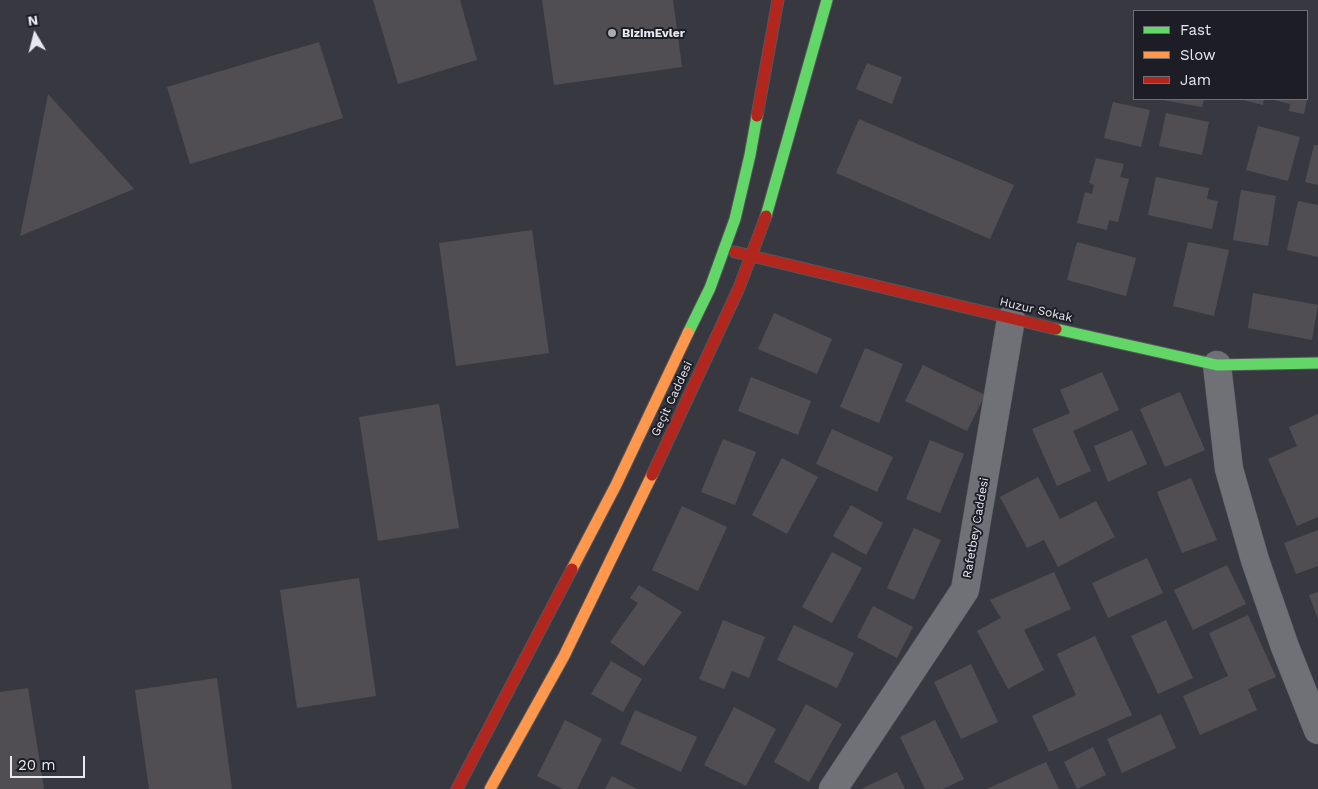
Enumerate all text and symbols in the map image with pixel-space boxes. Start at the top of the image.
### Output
north arrow [10,10,60,60]
legend [1133,10,1308,100]
text: N [27,12,39,29]
text: Fast [1180,21,1211,39]
place label: BizimEvler [622,26,685,40]
marker: BizimEvler [606,27,618,39]
text: Slow [1180,46,1216,64]
text: Jam [1180,71,1211,89]
street label: Huzur Sokak [998,295,1074,325]
street label: Geçit Caddesi [648,359,696,439]
street label: Rafetbey Caddesi [960,477,992,579]
scale bar [12,746,88,778]
text: 20 m [18,756,56,774]

